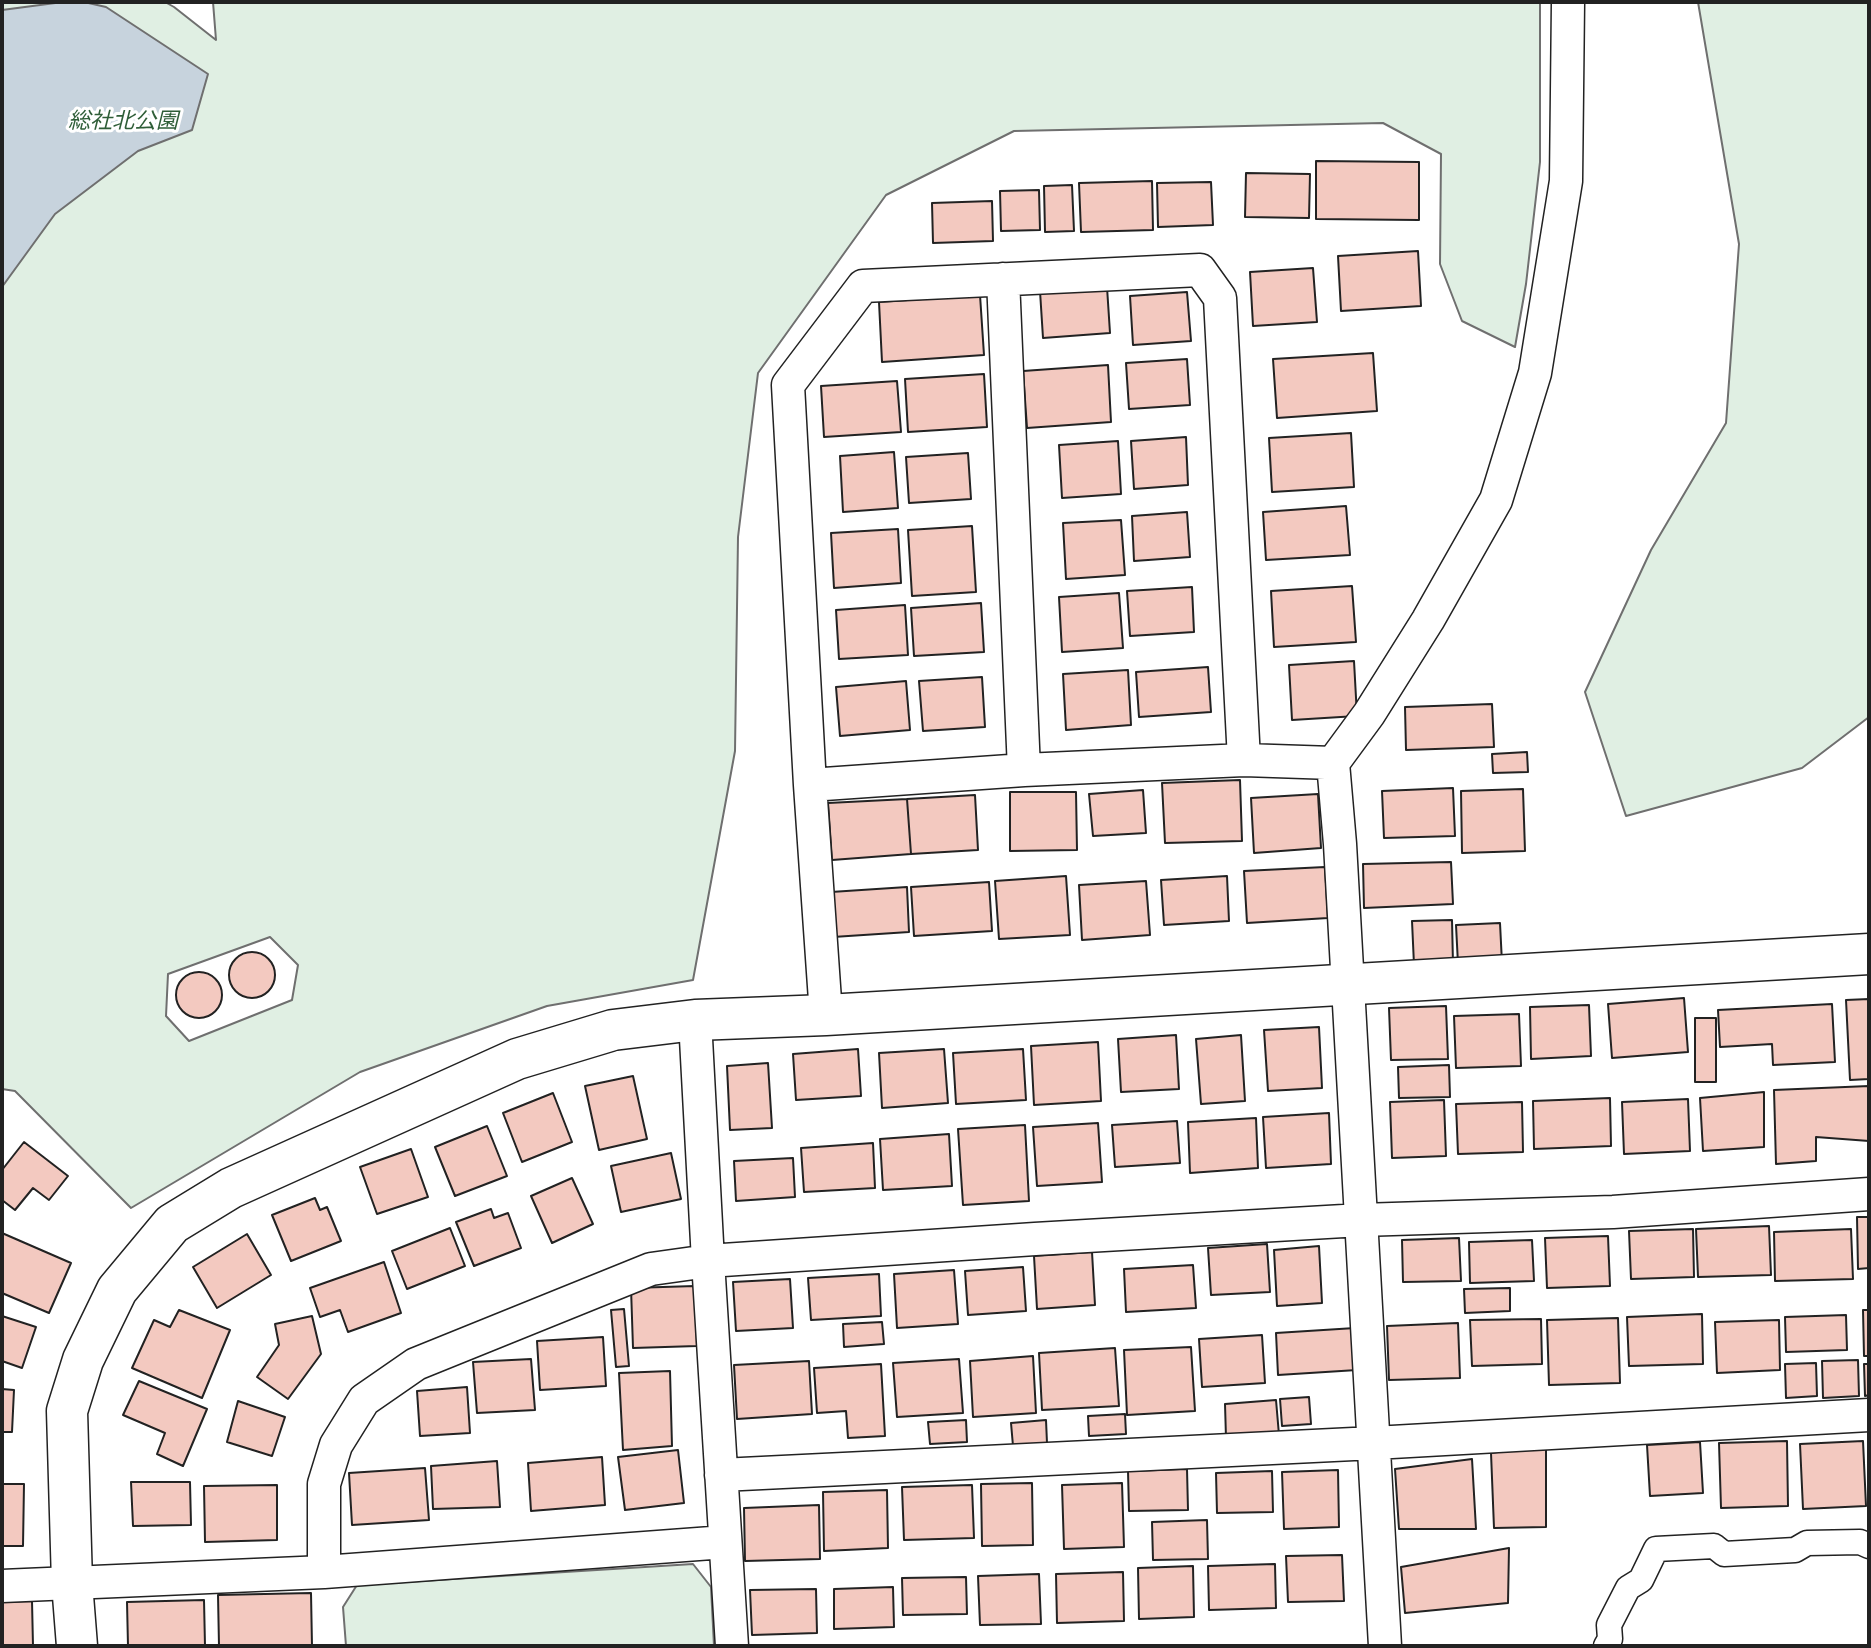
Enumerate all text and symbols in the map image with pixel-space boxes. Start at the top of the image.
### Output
park label: 総社北公園 [68,109,178,135]

